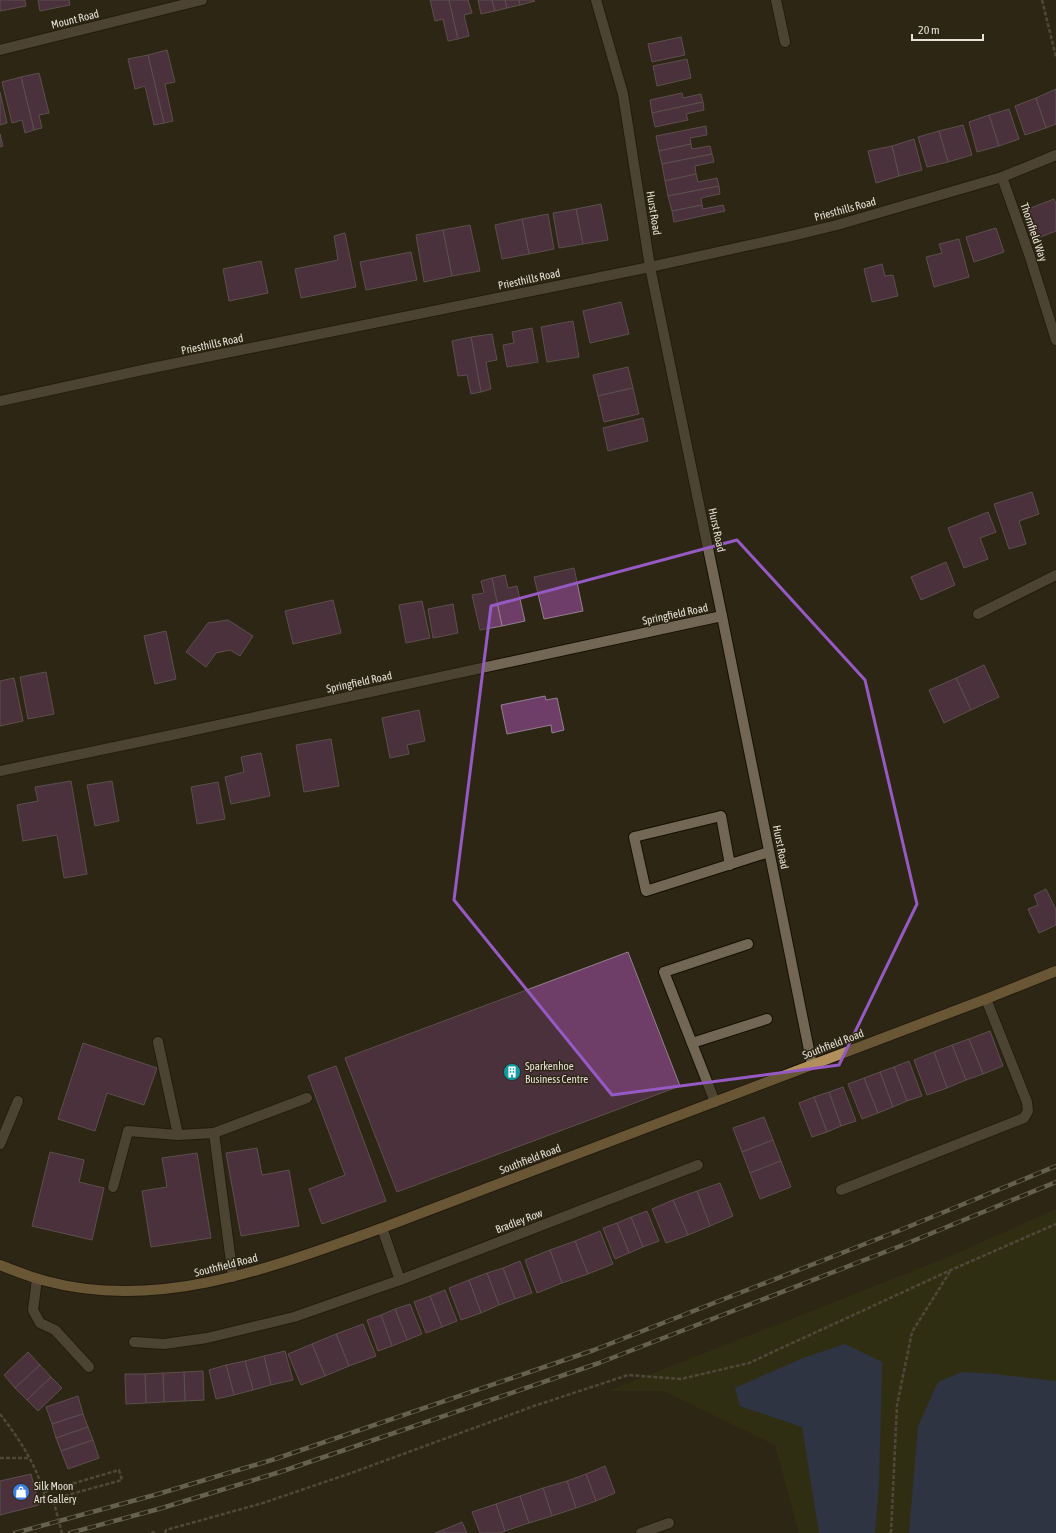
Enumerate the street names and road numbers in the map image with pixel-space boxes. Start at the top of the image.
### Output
street label: Mount Road [50,7,100,31]
street label: Hurst Road [645,190,663,236]
street label: Priesthills Road [813,195,877,223]
street label: Thornfield Way [1018,201,1050,263]
street label: Priesthills Road [497,267,561,291]
street label: Priesthills Road [180,332,244,356]
street label: Hurst Road [707,507,727,553]
street label: Springfield Road [641,601,709,627]
street label: Springfield Road [325,669,393,695]
street label: Hurst Road [771,824,791,870]
street label: Southfield Road [801,1027,865,1061]
street label: Southfield Road [498,1142,562,1176]
street label: Bradley Row [494,1206,545,1235]
street label: Southfield Road [193,1251,259,1279]

